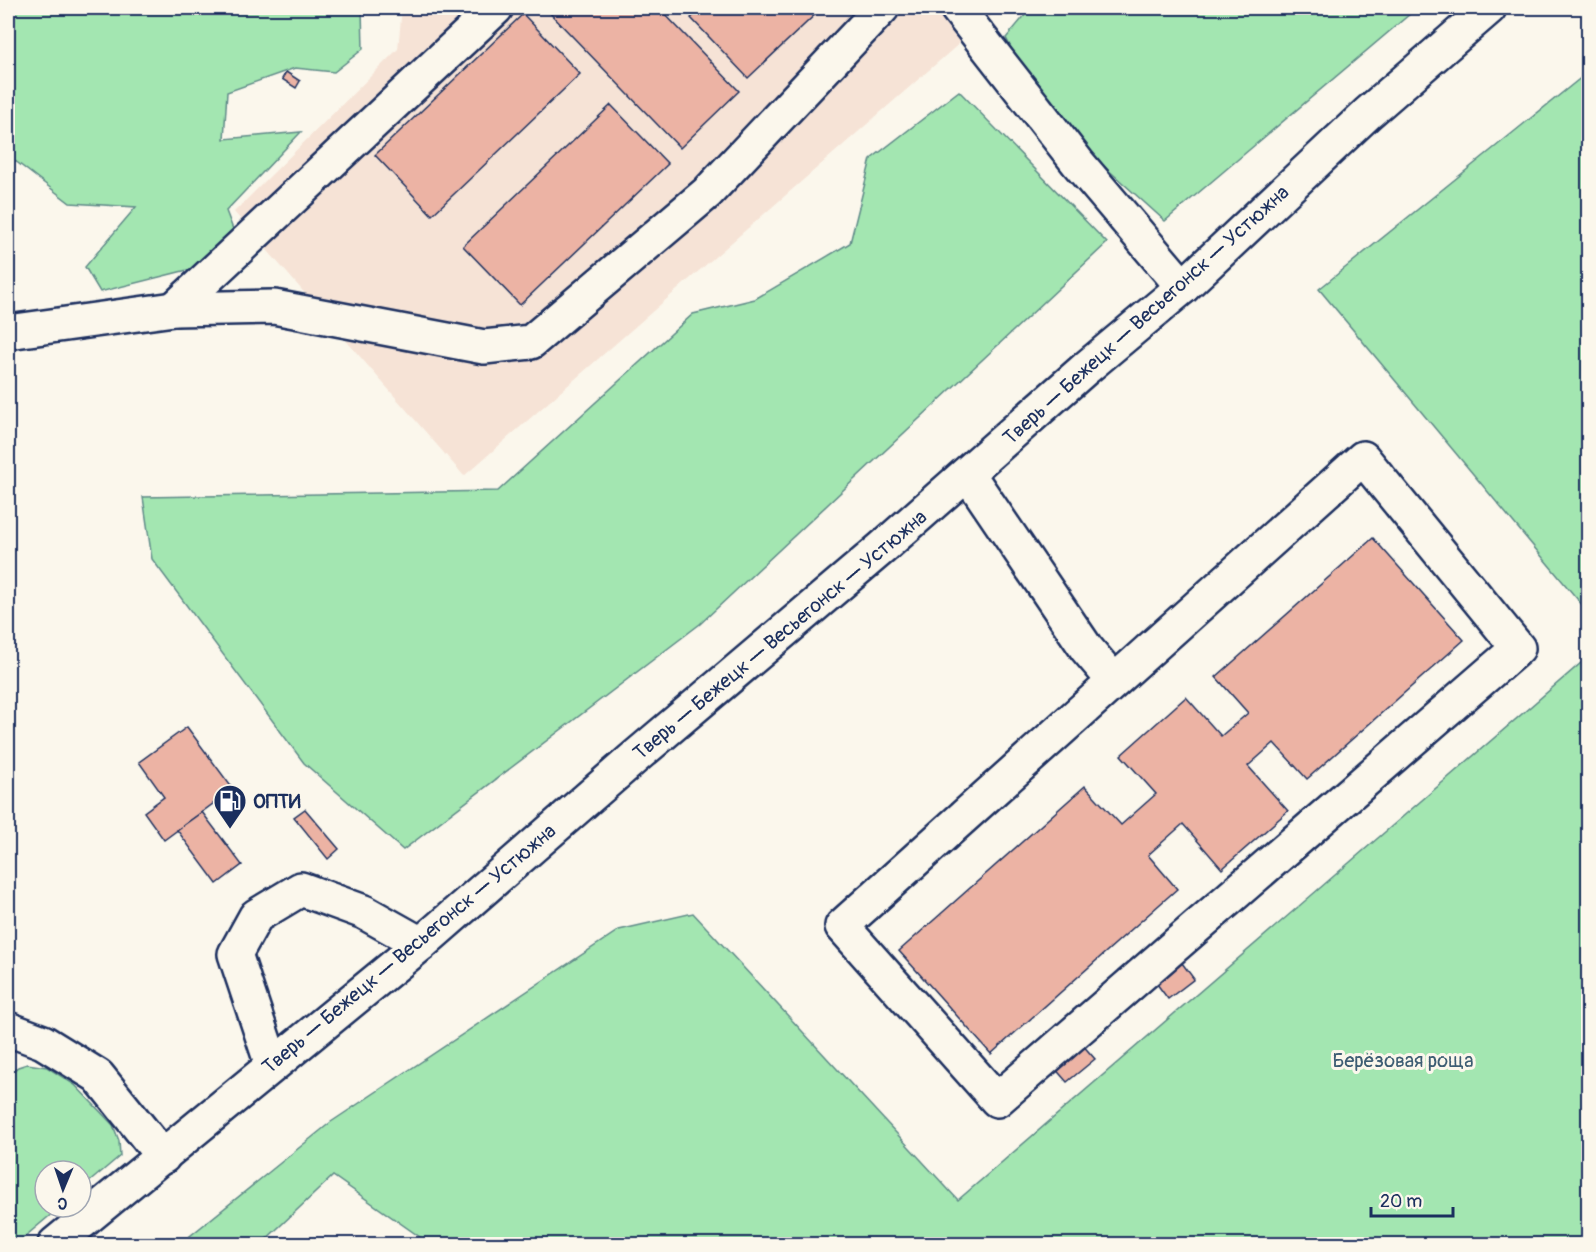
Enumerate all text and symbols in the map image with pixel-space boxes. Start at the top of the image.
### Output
street label: Тверь — Бежецк — Весьегонск — Устюжна [998,180,1294,450]
street label: Тверь — Бежецк — Весьегонск — Устюжна [628,505,932,765]
fuel station icon: ОПТИ [212,783,248,830]
place label: ОПТИ [253,789,301,814]
street label: Тверь — Бежецк — Весьегонск — Устюжна [257,819,561,1079]
park label: Берёзовая роща [1333,1048,1474,1073]
north arrow [33,1159,93,1219]
scale bar [1371,1180,1454,1218]
text: 20 m [1380,1190,1422,1213]
text: С [57,1193,68,1213]

